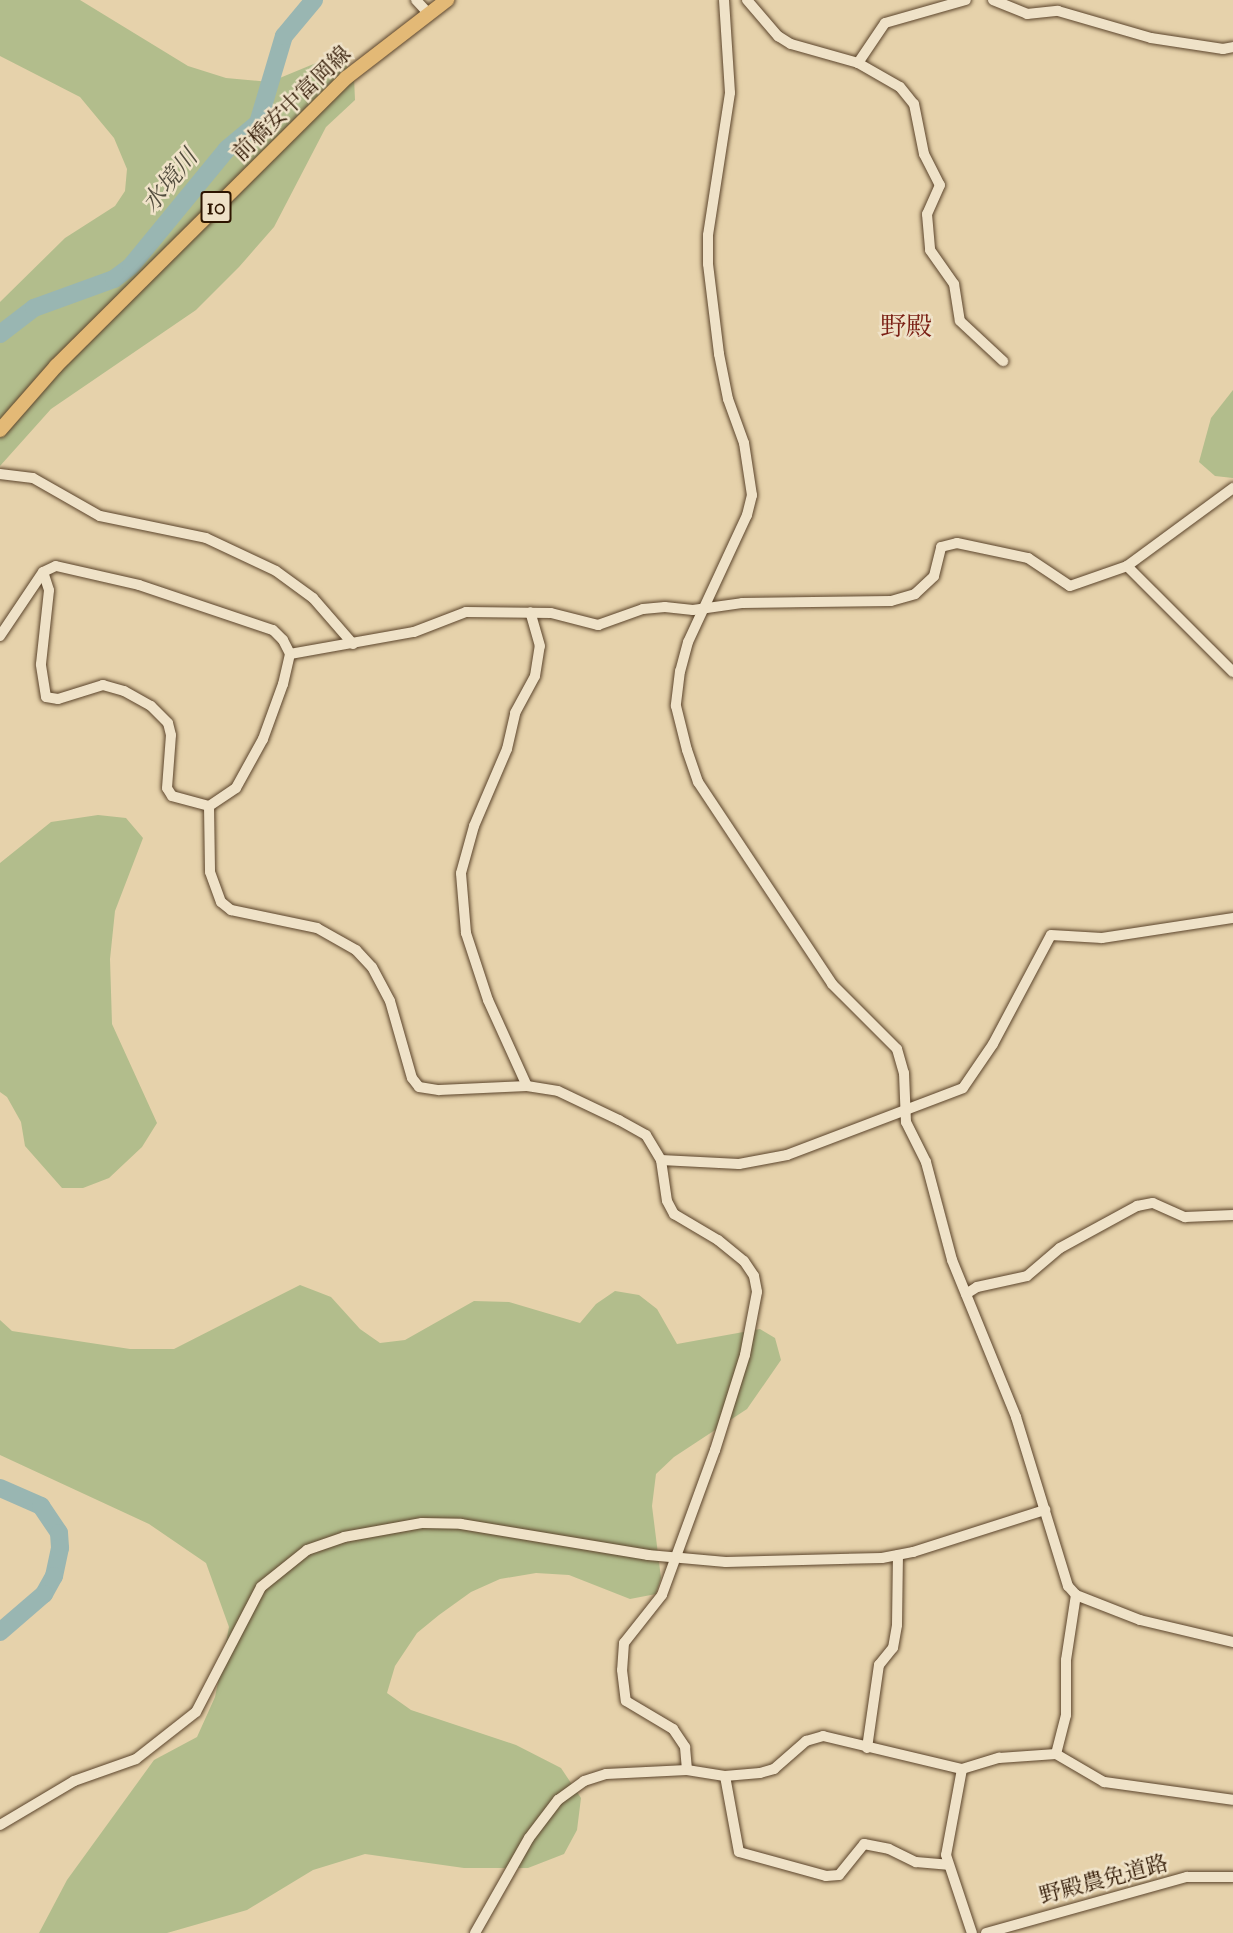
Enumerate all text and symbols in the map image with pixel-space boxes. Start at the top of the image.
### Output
street label: 前橋安中富岡線 [227,41,357,167]
water label: 水境川 [136,144,204,218]
road number: 10 [200,189,232,225]
district label: 野殿 [880,311,932,343]
street label: 野殿農免道路 [1037,1850,1171,1910]

